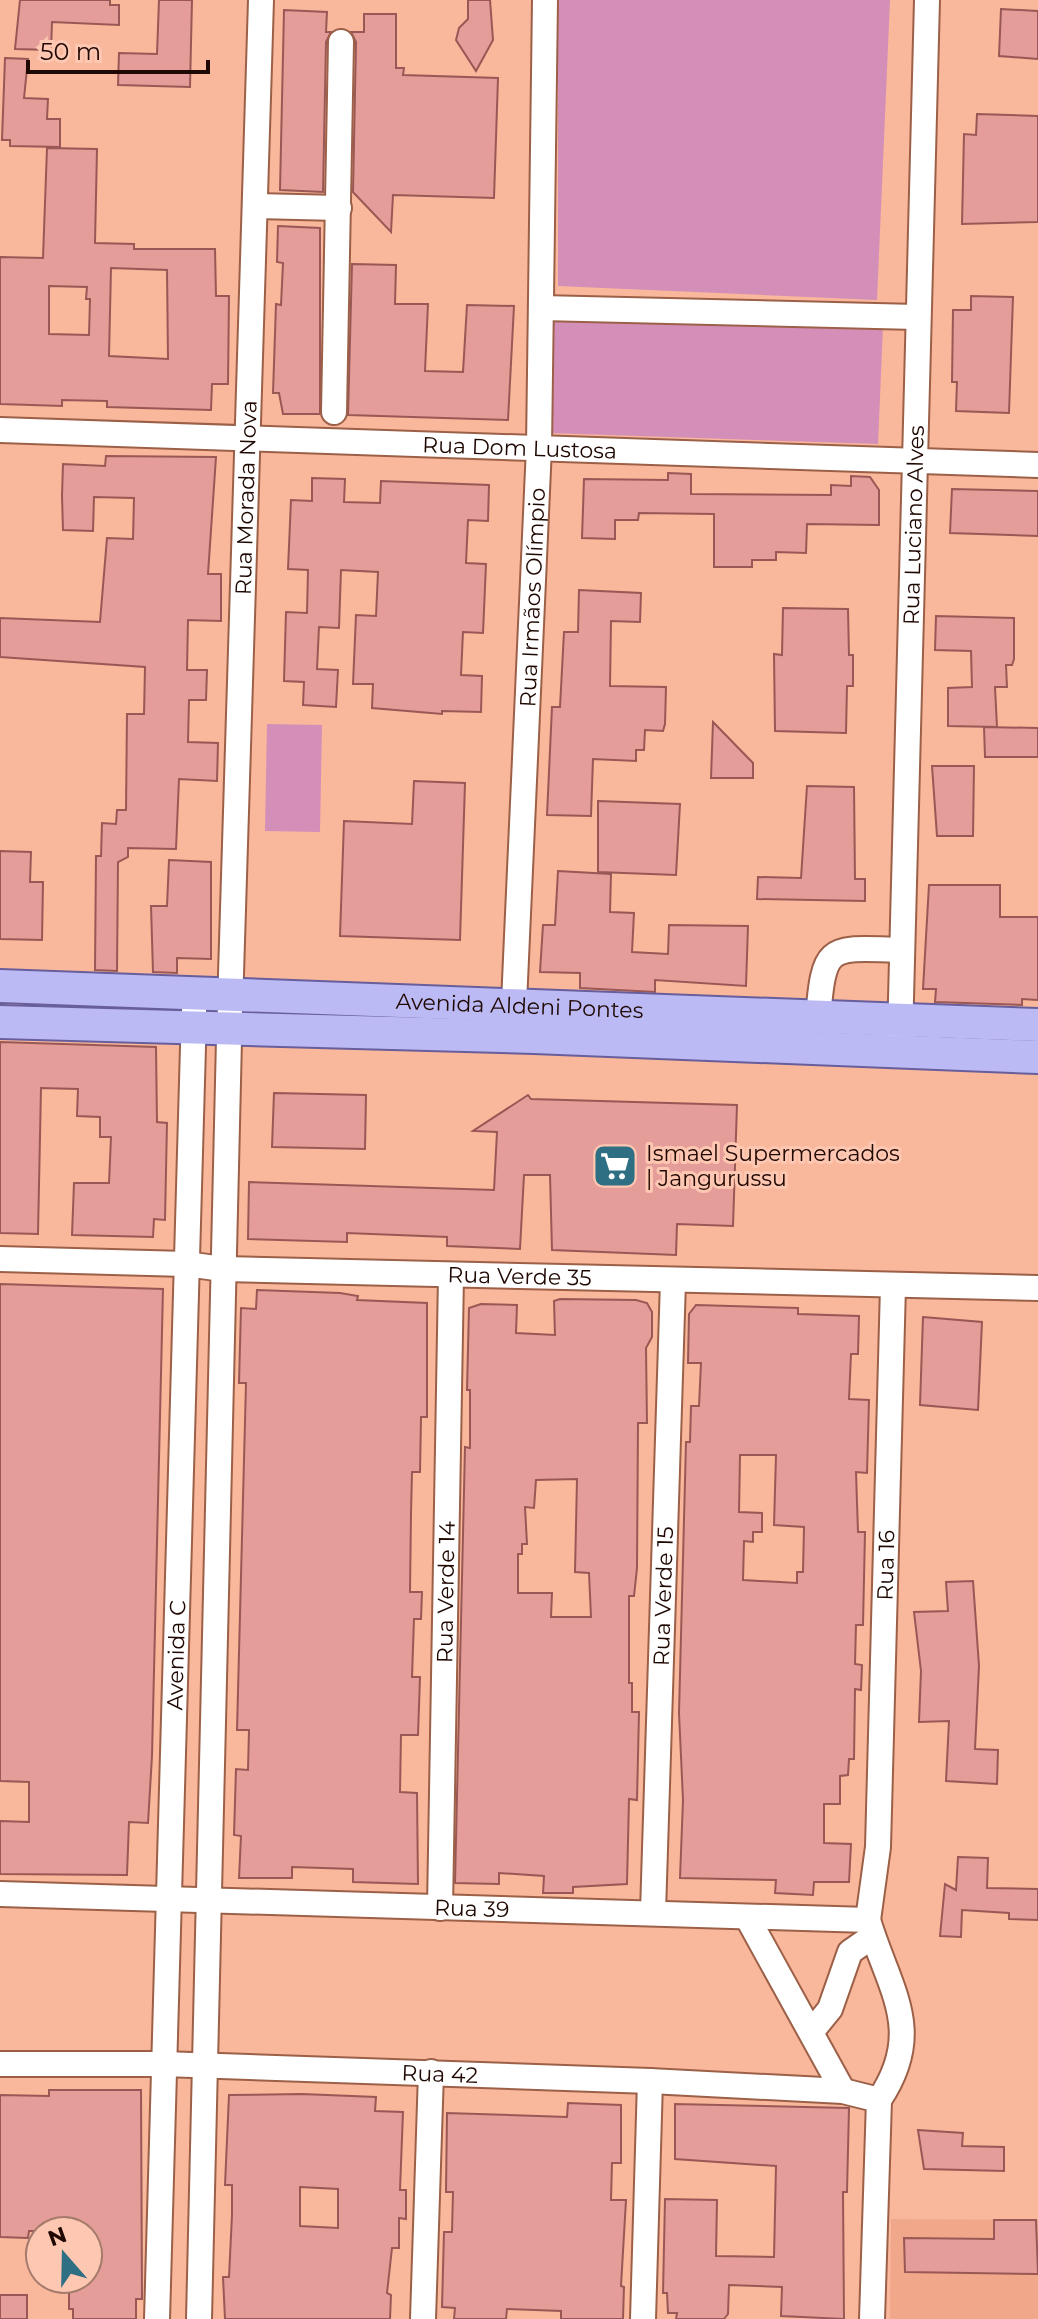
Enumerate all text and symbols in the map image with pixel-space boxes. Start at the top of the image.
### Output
scale bar [28,24,208,74]
text: 50 m [40,37,101,66]
street label: Rua Morada Nova [230,400,263,595]
street label: Rua Luciano Alves [898,425,930,625]
street label: Rua Dom Lustosa [422,431,618,465]
street label: Rua Irmãos Olímpio [514,487,551,708]
street label: Avenida Aldeni Pontes [395,988,644,1024]
place label: Ismael Supermercados | Jangurussu [646,1140,900,1192]
supermarket icon: Ismael Supermercados | Jangurussu [591,1142,639,1190]
street label: Rua Verde 35 [447,1261,592,1292]
street label: Rua Verde 14 [431,1520,461,1663]
street label: Rua Verde 15 [648,1526,679,1666]
street label: Rua 16 [872,1529,900,1601]
street label: Avenida C [161,1600,191,1711]
street label: Rua 39 [434,1894,510,1923]
street label: Rua 42 [401,2059,478,2089]
north arrow [24,2215,104,2295]
text: N [44,2221,70,2252]

